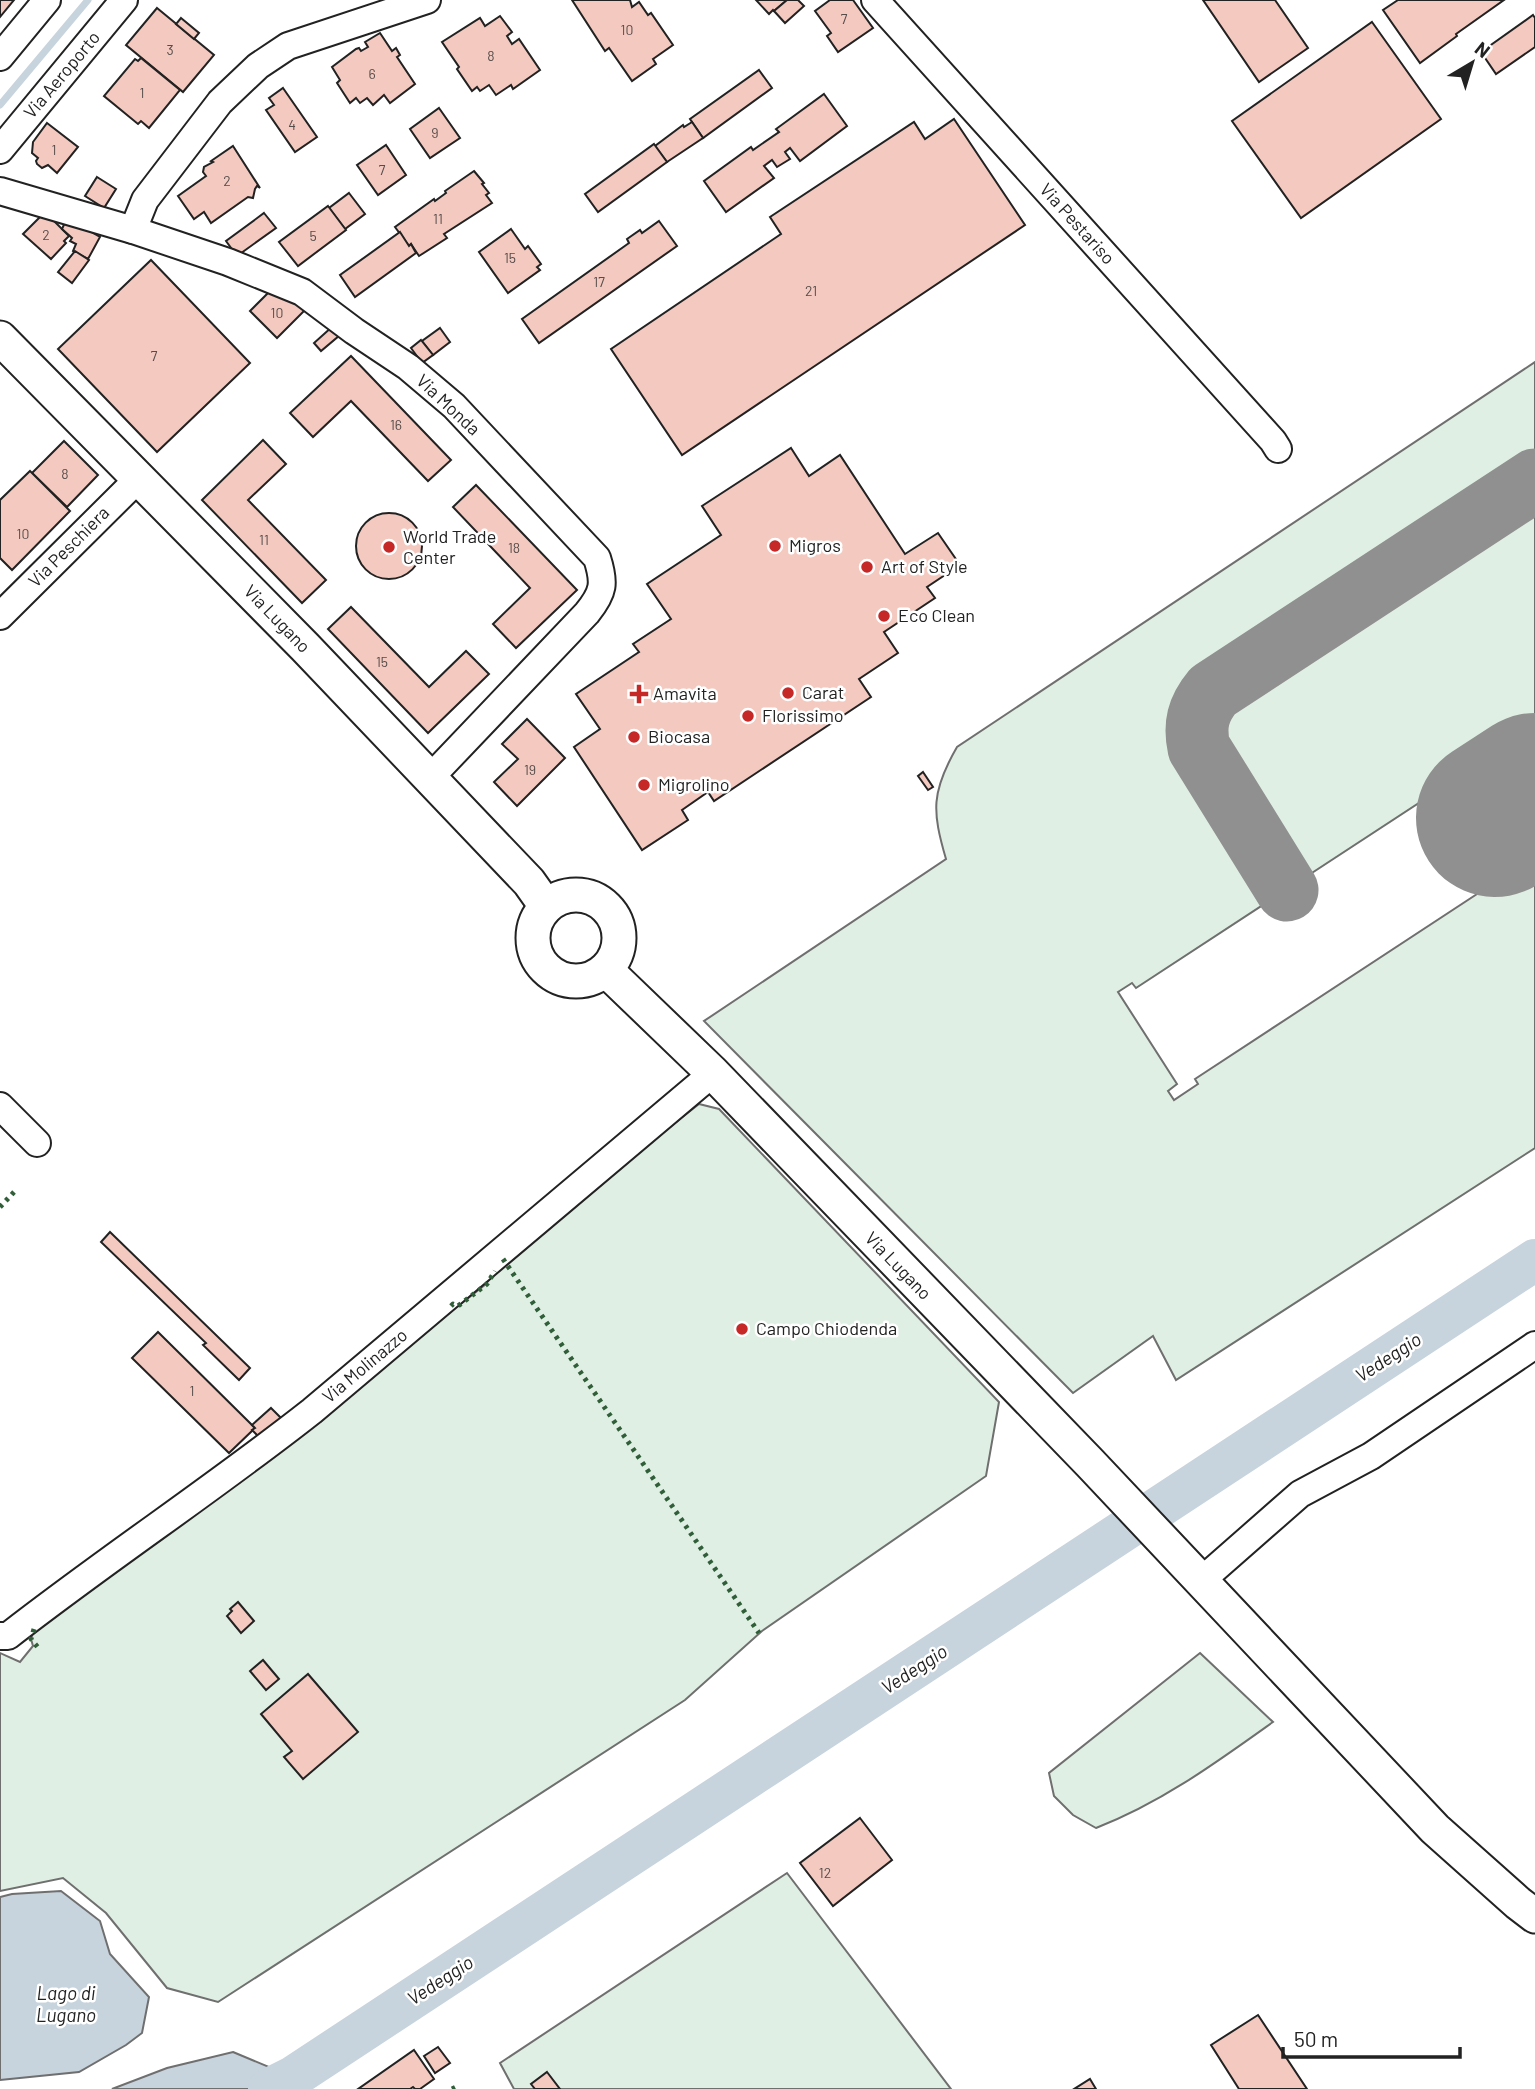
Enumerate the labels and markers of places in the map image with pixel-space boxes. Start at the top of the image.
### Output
place label: World Trade Center [403,525,496,568]
place label: Migros [789,534,841,556]
marker: Migros [767,538,783,554]
marker: World Trade Center [381,539,397,555]
place label: Art of Style [881,555,968,577]
marker: Art of Style [859,559,875,575]
place label: Eco Clean [898,604,975,626]
marker: Eco Clean [876,608,892,624]
place label: Carat [802,681,844,703]
place label: Amavita [653,682,717,704]
marker: Carat [780,685,796,701]
marker: Amavita [631,686,647,702]
place label: Florissimo [762,704,844,726]
marker: Florissimo [740,708,756,724]
place label: Biocasa [648,725,710,747]
marker: Biocasa [626,729,642,745]
place label: Migrolino [658,773,729,795]
marker: Migrolino [636,777,652,793]
place label: Campo Chiodenda [756,1317,897,1339]
marker: Campo Chiodenda [734,1321,750,1337]

